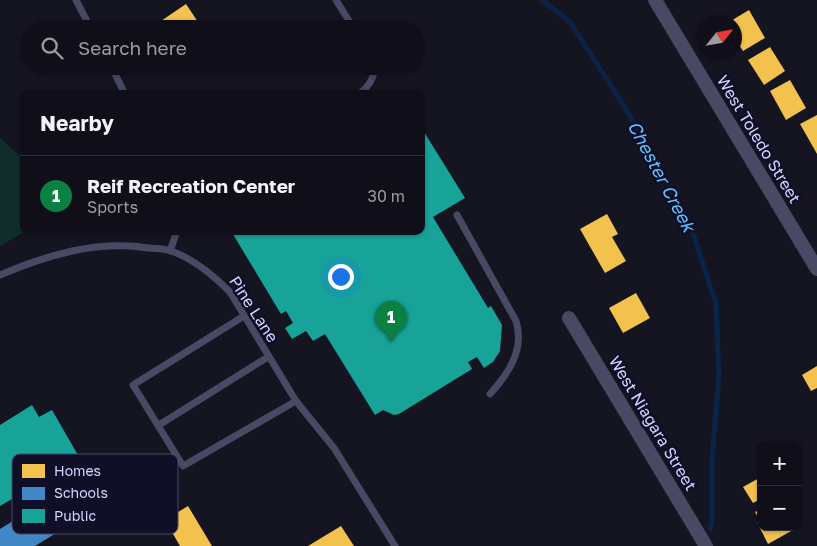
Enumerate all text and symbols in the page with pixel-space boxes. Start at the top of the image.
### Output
north arrow [697,15,742,60]
search box [20,20,425,75]
icon: search [38,34,66,62]
text: Search here [78,36,187,59]
street label: West Toledo Street [713,71,805,207]
text: Nearby [40,110,114,136]
water label: Chester Creek [624,117,701,237]
text: Reif Recreation Center [87,174,295,197]
text: 1 [52,186,60,206]
text: 30 m [368,186,405,206]
text: Sports [87,197,138,217]
your location [328,264,354,290]
street label: Pine Lane [225,272,283,346]
pin: 1 [375,301,407,342]
street label: West Niagara Street [605,352,701,494]
map controls [757,441,802,531]
button: + [757,441,802,486]
legend [12,454,178,534]
text: Homes [54,462,101,479]
text: Schools [54,484,108,501]
button: − [757,486,802,531]
text: Public [54,507,96,524]

